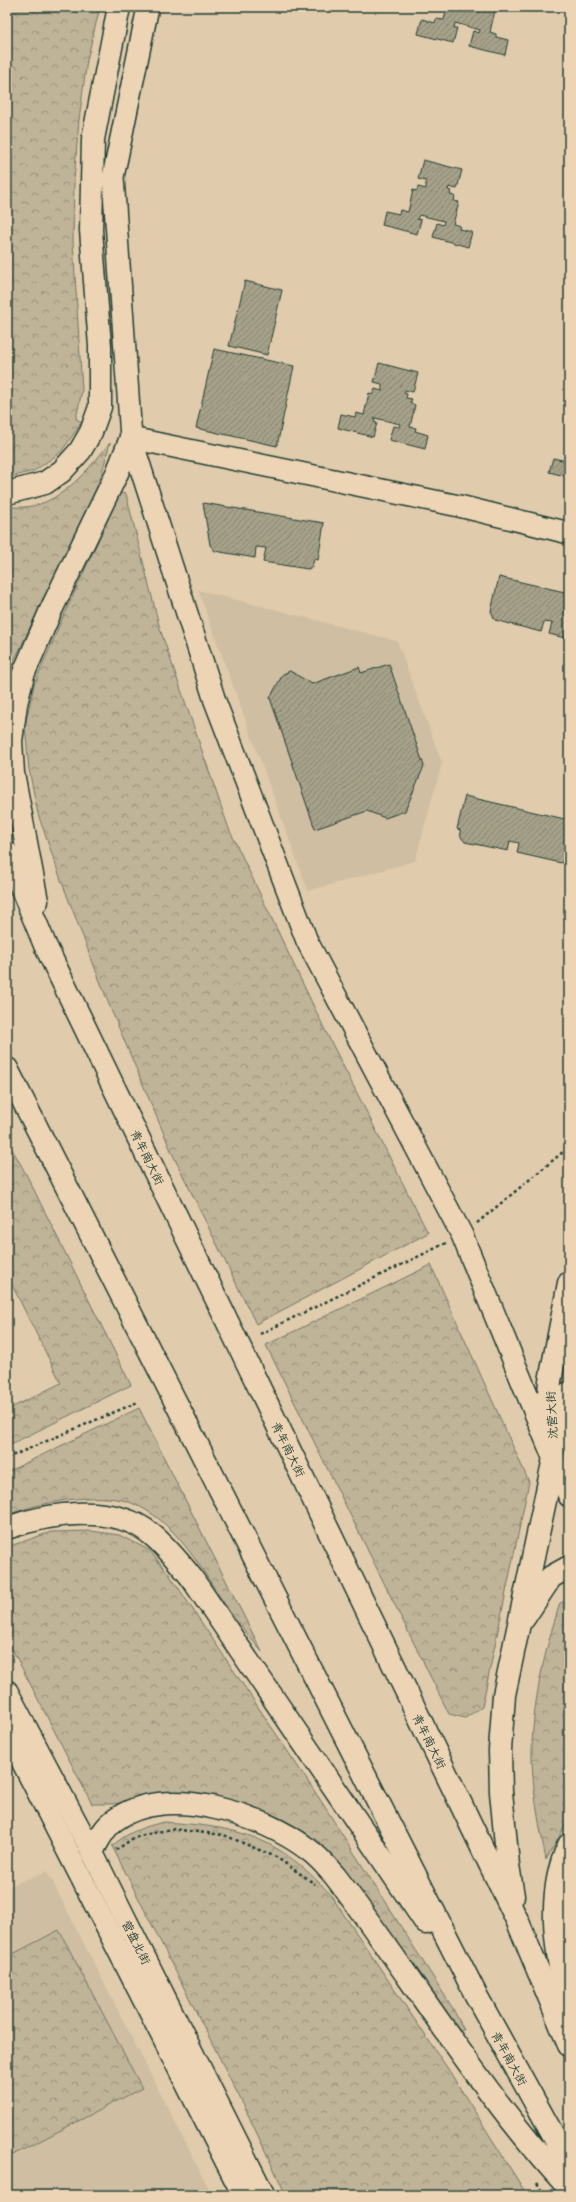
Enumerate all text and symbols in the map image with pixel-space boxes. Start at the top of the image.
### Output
street label: 青年南大街 [127,1126,169,1188]
street label: 沈营大街 [541,1391,561,1439]
street label: 青年南大街 [268,1418,310,1480]
street label: 青年南大街 [409,1710,451,1772]
street label: 营盘北街 [118,1917,156,1967]
street label: 青年南大街 [488,2027,532,2089]

